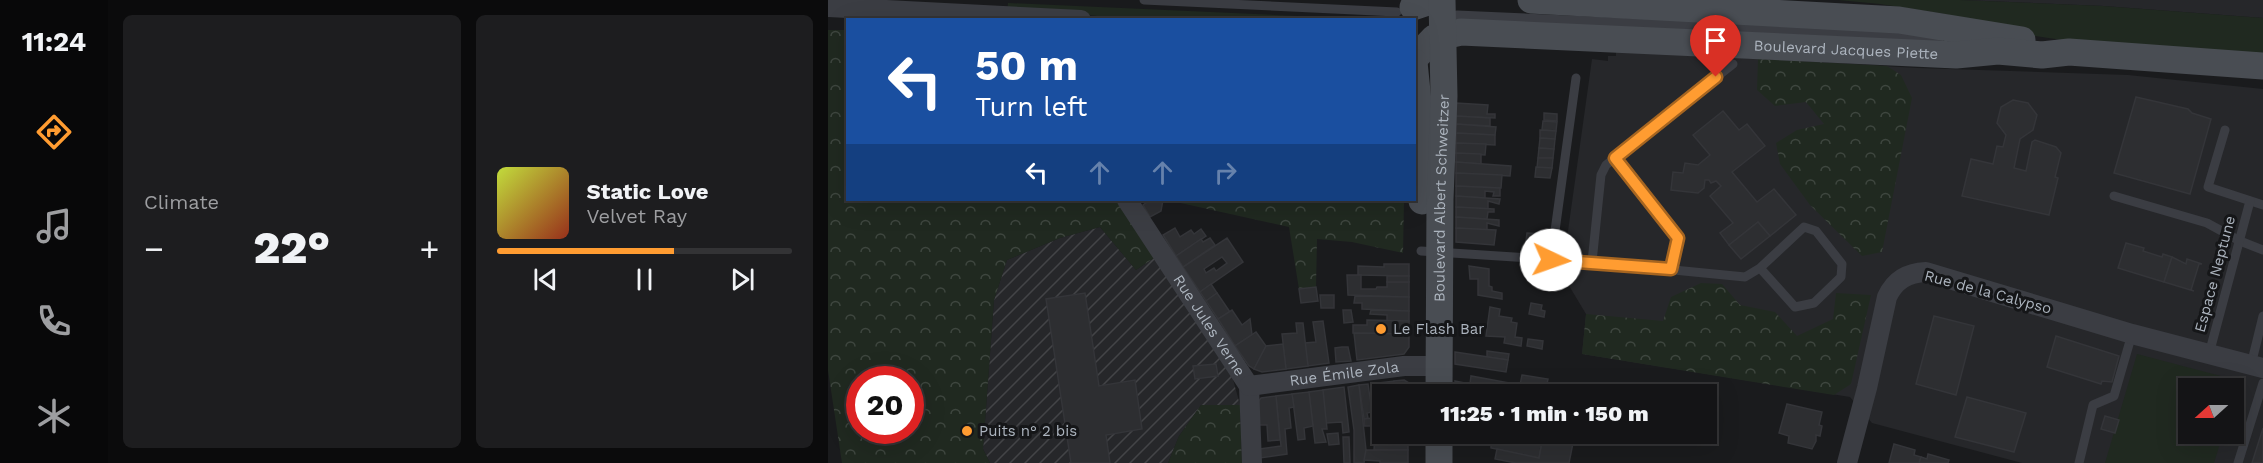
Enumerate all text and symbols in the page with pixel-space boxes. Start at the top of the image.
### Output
pin [1690,15,1741,77]
icon: arrive [1699,24,1732,57]
text: 11:24 [22,26,86,58]
street label: Boulevard Jacques Piette [1753,37,1939,63]
text: 50 m [975,41,1078,90]
icon: left [876,42,954,120]
text: Turn left [975,91,1087,123]
street label: Boulevard Albert Schweitzer [1430,94,1453,302]
icon: directions [33,111,75,153]
icon: left [1020,156,1053,189]
icon: ahead [1083,156,1116,189]
icon: ahead [1146,156,1179,189]
icon: right [1209,156,1242,189]
text: Static Love [587,179,709,204]
text: Climate [144,190,219,214]
text: Velvet Ray [587,204,687,228]
icon: music [33,205,75,247]
street label: Espace Neptune [2191,214,2239,334]
text: 22° [253,221,330,274]
position arrow [1519,228,1583,292]
text: − [144,229,164,268]
text: + [420,229,439,268]
icon: previous [529,263,562,296]
icon: pause [628,263,661,296]
icon: next [726,263,759,296]
street label: Rue de la Calypso [1922,266,2054,318]
street label: Rue Jules Verne [1169,271,1249,380]
icon: phone [33,300,75,342]
place label: Le Flash Bar [1393,320,1484,338]
marker: Le Flash Bar [1374,322,1388,336]
street label: Rue Émile Zola [1288,358,1401,390]
speed limit sign: 20 [846,366,924,444]
north arrow [2178,378,2244,444]
map controls [2178,378,2244,444]
icon: climate [33,395,75,437]
text: 11:25 · 1 min · 150 m [1440,401,1649,426]
place label: Puits n° 2 bis [979,422,1077,440]
marker: Puits n° 2 bis [960,424,974,438]

